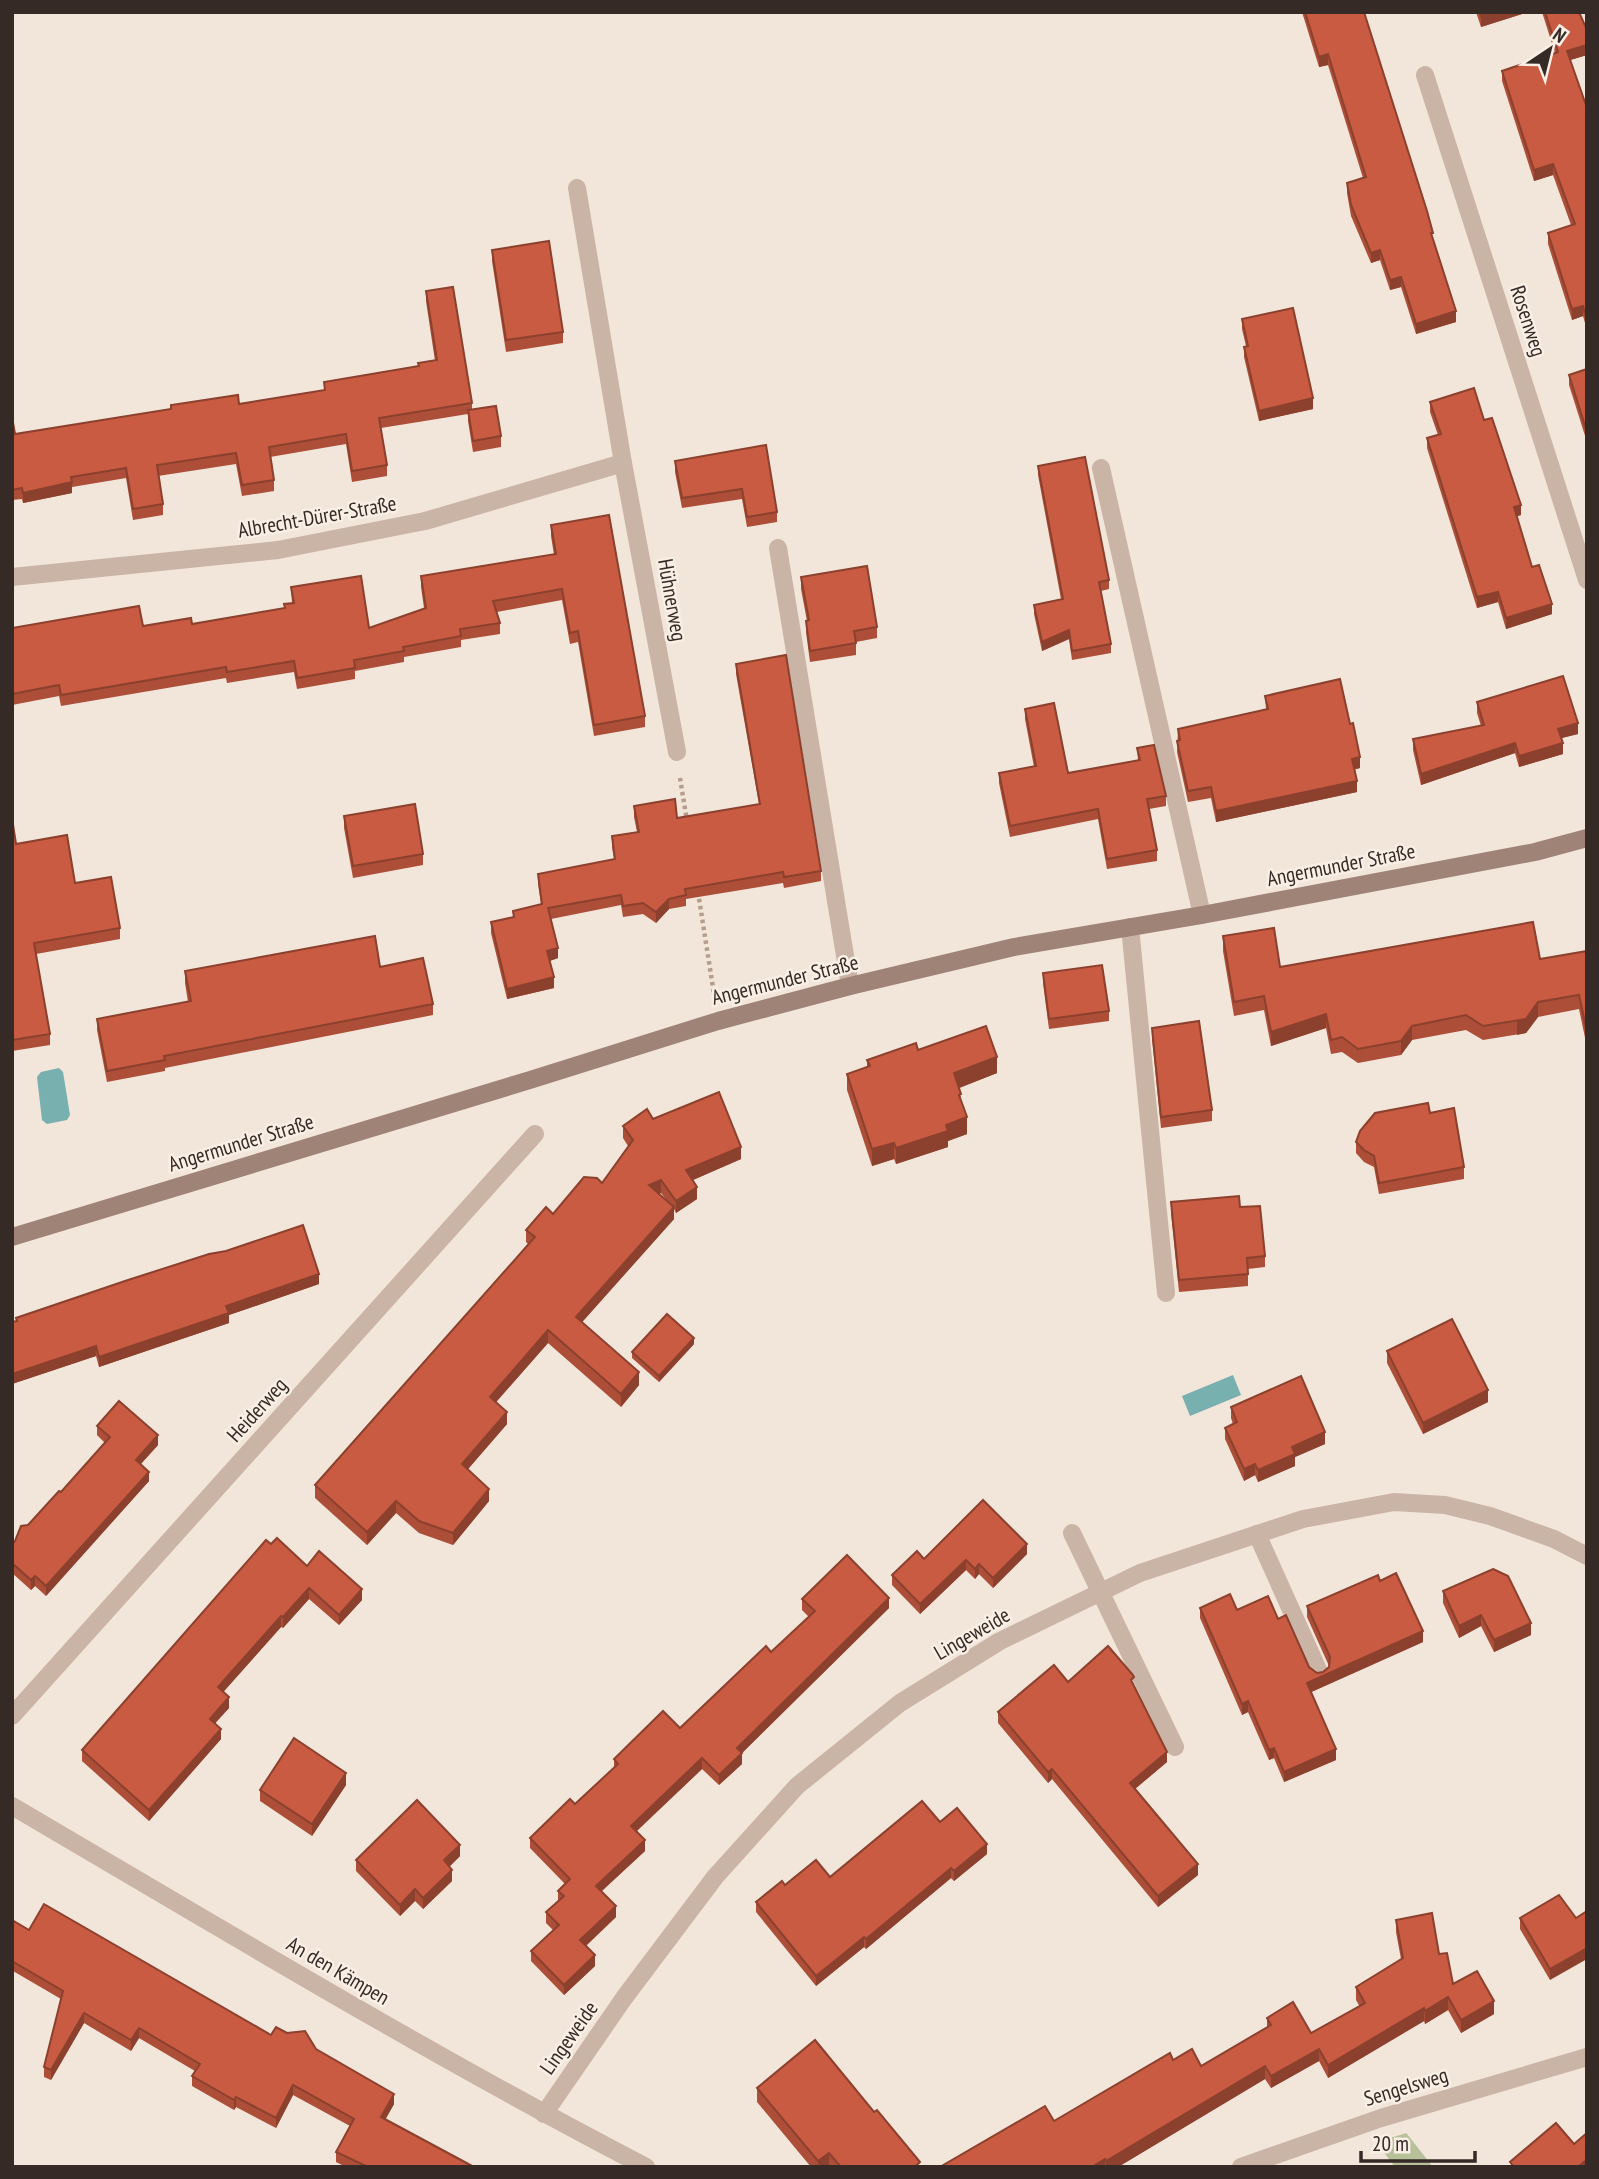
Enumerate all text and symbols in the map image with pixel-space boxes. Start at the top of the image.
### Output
north arrow [1515,14,1585,84]
text: N [1549,22,1571,48]
street label: Rosenweg [1504,282,1553,360]
street label: Albrecht-Dürer-Straße [235,489,398,544]
street label: Hühnerweg [652,557,693,643]
street label: Angermunder Straße [1264,837,1417,892]
street label: Angermunder Straße [709,948,861,1011]
street label: Angermunder Straße [165,1108,317,1177]
street label: Heiderweg [221,1372,293,1448]
street label: Lingeweide [929,1601,1015,1666]
street label: An den Kämpen [282,1930,395,2011]
street label: Lingeweide [534,1996,604,2080]
street label: Sengelsweg [1361,2061,1451,2112]
scale bar [1361,2120,1475,2164]
text: 20 m [1372,2130,1409,2157]

